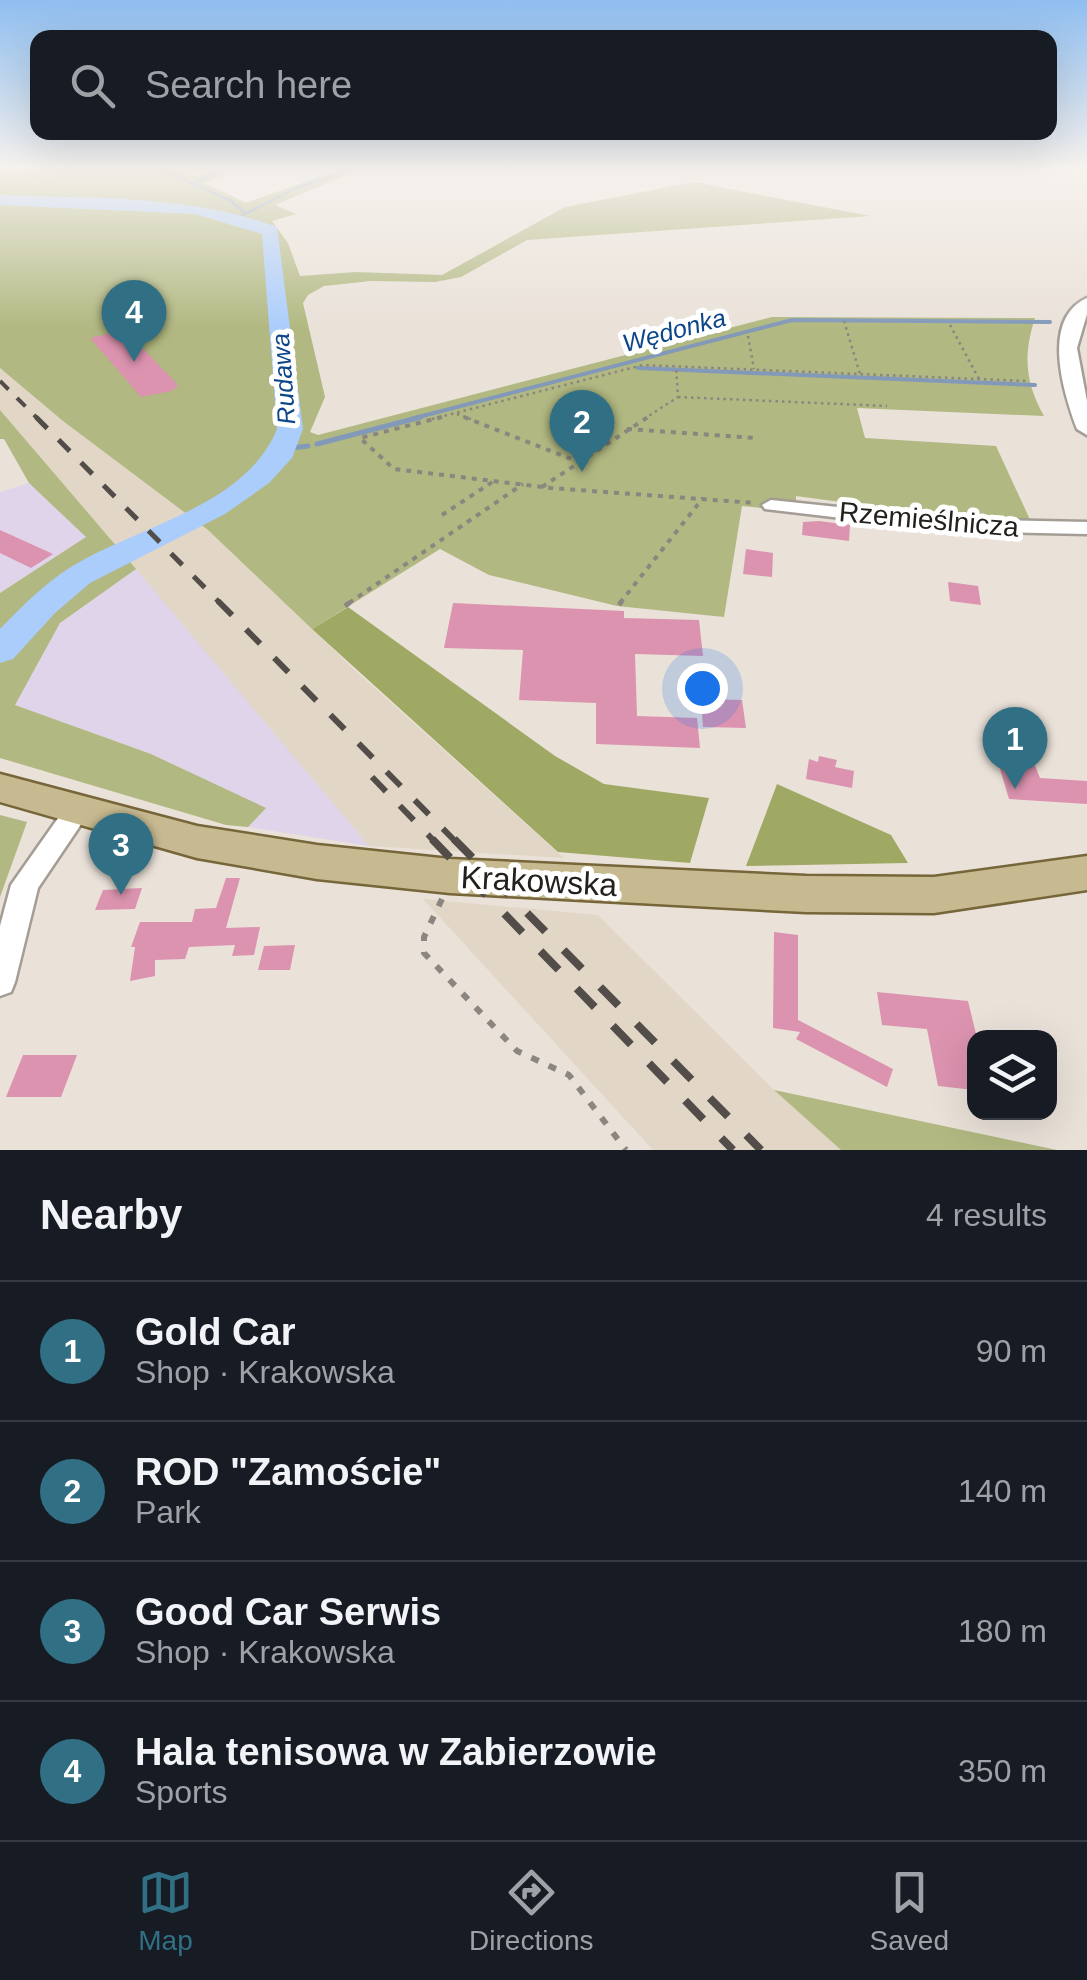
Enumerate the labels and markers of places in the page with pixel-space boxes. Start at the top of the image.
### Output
pin: 4 [102,280,166,362]
pin: 2 [550,390,614,472]
pin: 1 [982,706,1048,789]
pin: 3 [88,812,154,895]

